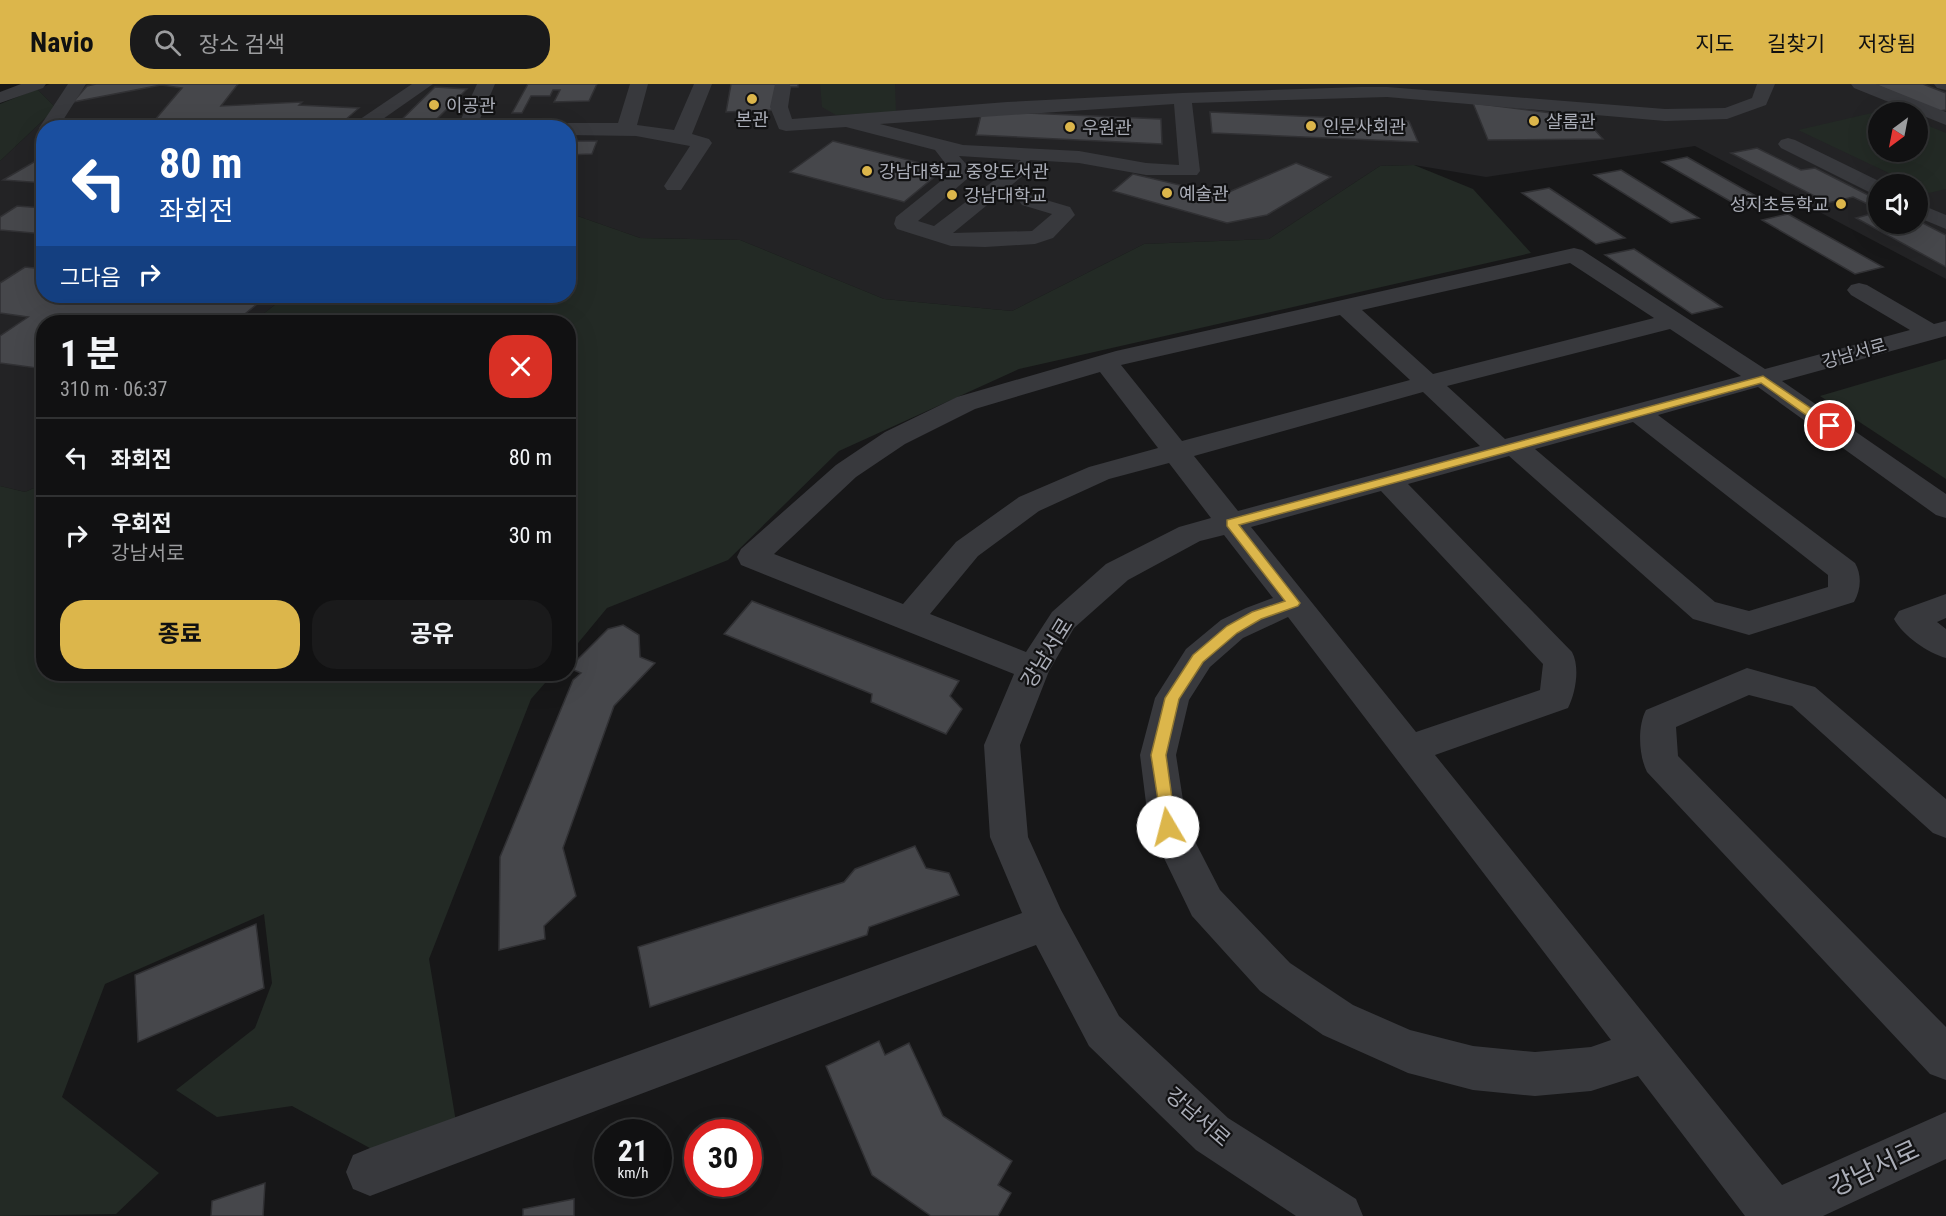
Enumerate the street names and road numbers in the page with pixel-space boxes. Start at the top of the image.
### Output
street label: 강남서로 [1819,334,1889,372]
street label: 강남서로 [1016,614,1078,692]
street label: 강남서로 [1161,1083,1235,1151]
street label: 강남서로 [1824,1134,1924,1202]

